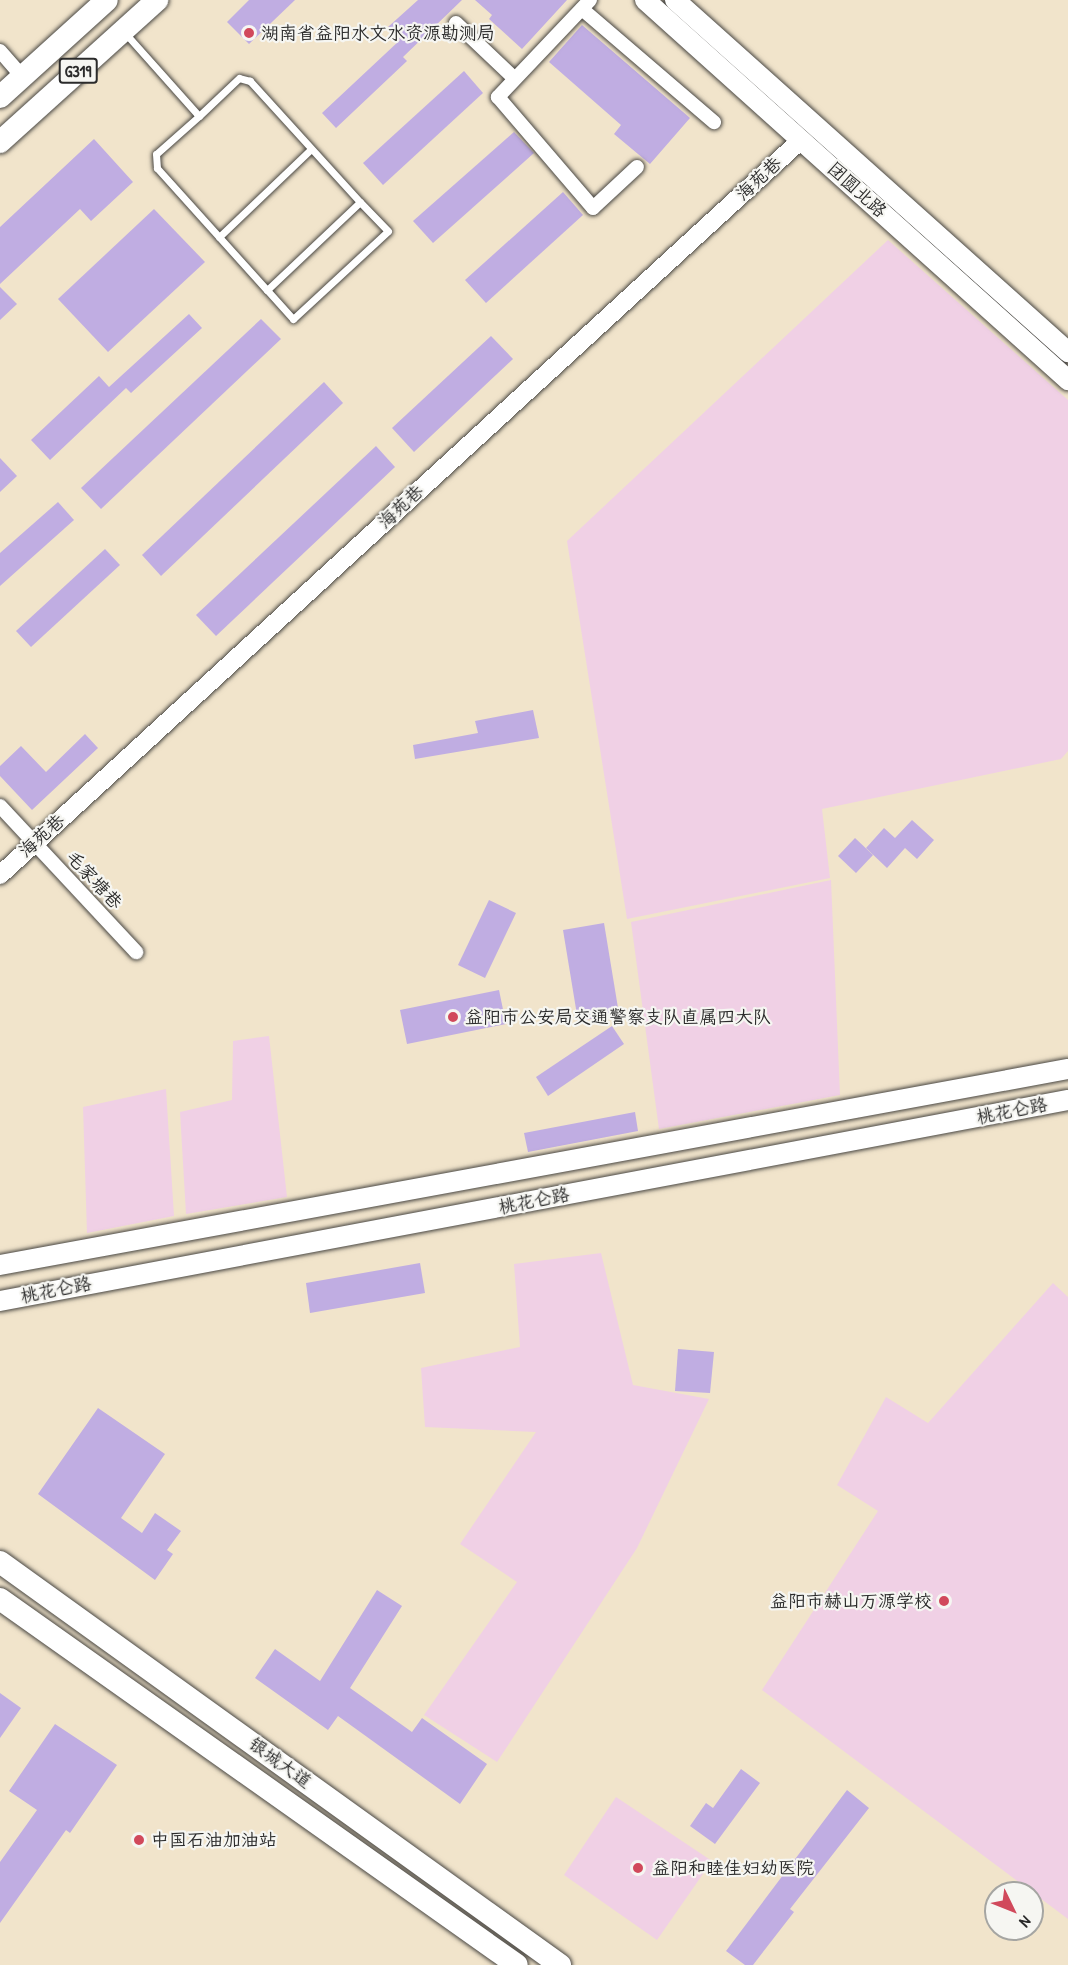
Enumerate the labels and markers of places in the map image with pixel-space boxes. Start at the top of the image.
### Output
place label: 湖南省益阳水文水资源勘测局 [261,22,495,44]
marker: 湖南省益阳水文水资源勘测局 [242,26,256,40]
place label: 益阳市公安局交通警察支队直属四大队 [465,1006,771,1028]
marker: 益阳市公安局交通警察支队直属四大队 [446,1010,460,1024]
place label: 益阳市赫山万源学校 [770,1590,932,1612]
marker: 益阳市赫山万源学校 [937,1594,951,1608]
place label: 中国石油加油站 [151,1829,277,1851]
marker: 中国石油加油站 [132,1833,146,1847]
place label: 益阳和睦佳妇幼医院 [652,1857,814,1879]
marker: 益阳和睦佳妇幼医院 [629,1859,647,1877]

